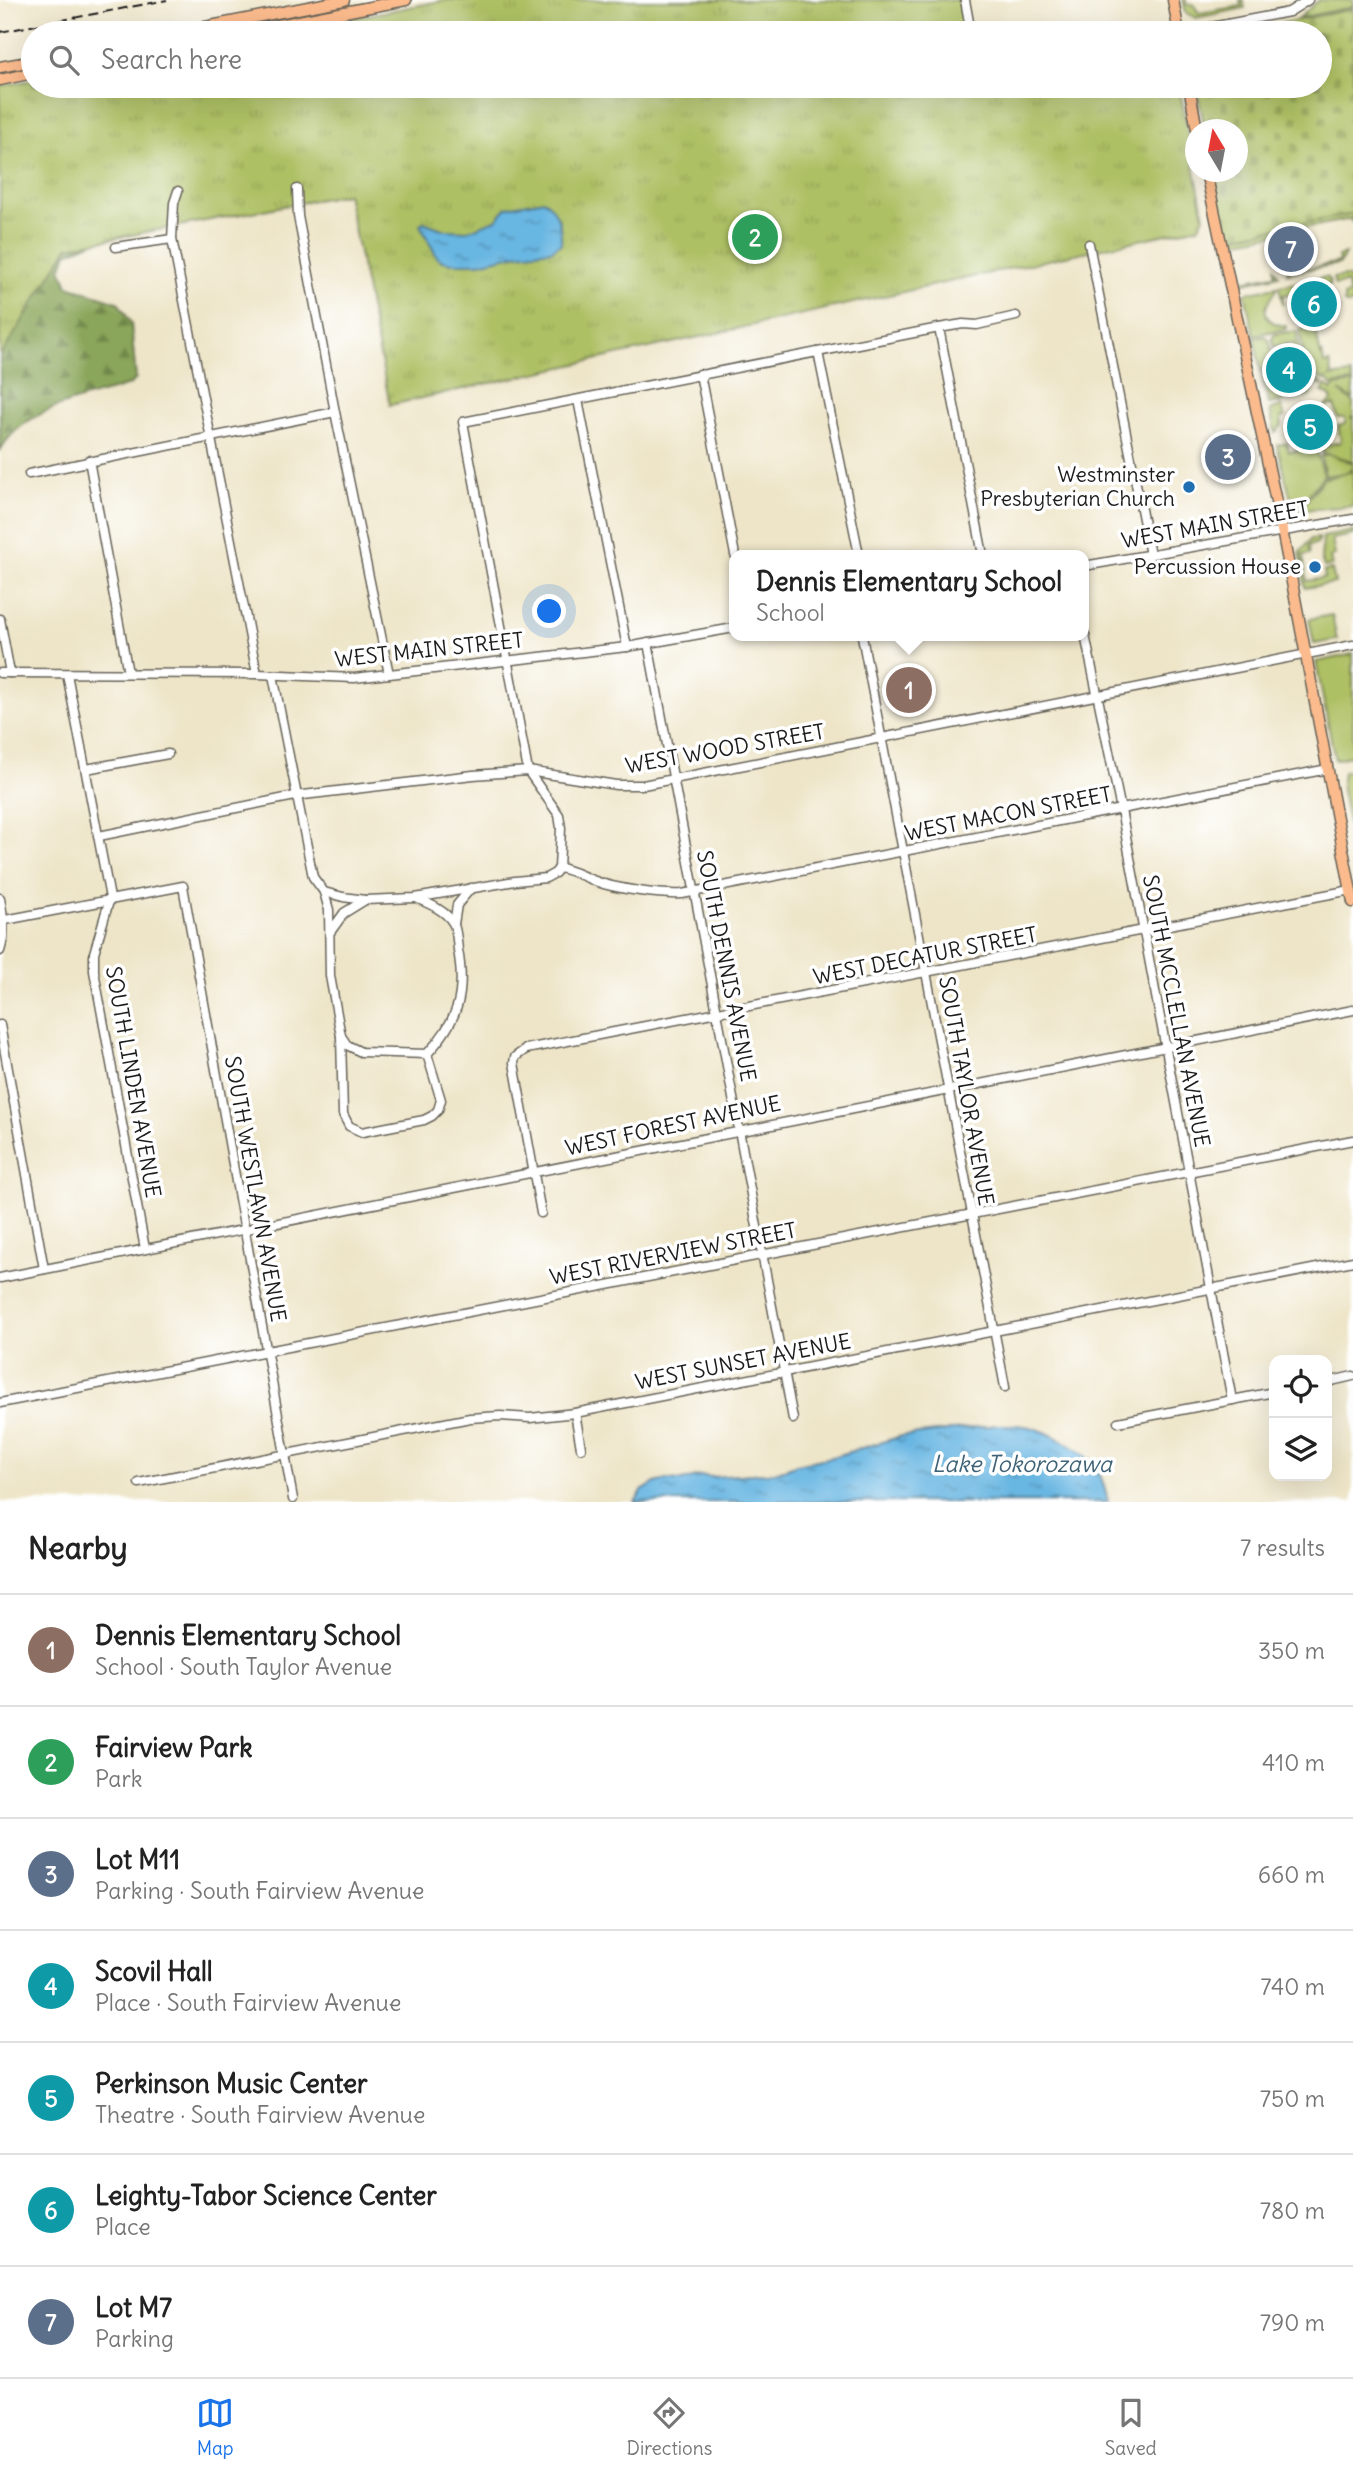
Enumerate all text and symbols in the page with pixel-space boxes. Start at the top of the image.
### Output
search box [21,21,1332,98]
icon: search [45,41,83,79]
text: Search here [101,43,242,76]
north arrow [1185,119,1248,182]
pin: 2 [732,211,778,263]
pin: 7 [1268,223,1314,275]
pin: 6 [1291,278,1337,330]
pin: 4 [1266,344,1312,396]
pin: 5 [1287,401,1333,453]
pin: 3 [1205,431,1251,483]
place label: Westminster Presbyterian Church [980,461,1175,512]
marker: Westminster Presbyterian Church [1181,479,1197,495]
street label: WEST MAIN STREET [1119,495,1311,554]
popup [729,550,1089,641]
place label: Percussion House [1134,553,1301,580]
marker: Percussion House [1307,559,1323,575]
text: Dennis Elementary School [756,565,1062,598]
your location [532,594,566,628]
text: School [756,598,825,627]
street label: WEST MAIN STREET [333,626,525,673]
pin: 1 [886,664,932,716]
street label: WEST WOOD STREET [623,718,827,779]
street label: WEST MACON STREET [902,780,1114,847]
street label: SOUTH DENNIS AVENUE [691,848,762,1084]
street label: SOUTH MCCLELLAN AVENUE [1137,872,1216,1149]
street label: WEST DECATUR STREET [811,921,1039,990]
street label: SOUTH LINDEN AVENUE [100,964,167,1200]
street label: SOUTH TAYLOR AVENUE [933,974,1000,1208]
street label: SOUTH WESTLAWN AVENUE [219,1054,292,1324]
street label: WEST FOREST AVENUE [563,1089,783,1162]
street label: WEST RIVERVIEW STREET [547,1216,798,1291]
street label: WEST SUNSET AVENUE [633,1327,853,1396]
map controls [1269,1355,1332,1481]
button: locate [1269,1355,1332,1418]
button: layers [1269,1418,1332,1481]
water label: Lake Tokorozawa [932,1449,1114,1478]
text: Nearby [28,1529,128,1567]
text: 7 results [1240,1533,1325,1562]
text: Dennis Elementary School [95,1619,401,1652]
text: 1 [46,1636,56,1665]
text: 350 m [1258,1636,1325,1665]
text: School · South Taylor Avenue [95,1652,392,1681]
text: Fairview Park [95,1731,253,1764]
text: 2 [45,1748,57,1777]
text: 410 m [1262,1748,1325,1777]
text: Park [95,1764,143,1793]
text: Lot M11 [95,1843,180,1876]
text: 3 [44,1860,58,1889]
text: 660 m [1258,1860,1325,1889]
text: Parking · South Fairview Avenue [95,1876,424,1905]
text: Scovil Hall [95,1955,213,1988]
text: 4 [44,1972,58,2001]
text: 740 m [1260,1972,1325,2001]
text: Place · South Fairview Avenue [95,1988,401,2017]
text: Perkinson Music Center [95,2067,368,2100]
text: 5 [44,2084,58,2113]
text: 750 m [1260,2084,1325,2113]
text: Theatre · South Fairview Avenue [95,2100,425,2129]
text: Leighty-Tabor Science Center [95,2179,437,2212]
text: 6 [44,2196,58,2225]
text: 780 m [1260,2196,1325,2225]
text: Place [95,2212,151,2241]
text: Lot M7 [95,2291,172,2324]
text: 7 [45,2308,57,2337]
text: 790 m [1260,2308,1325,2337]
text: Parking [95,2324,174,2353]
tab: Map [196,2394,234,2460]
tab: Directions [627,2394,712,2460]
tab: Saved [1105,2394,1157,2460]

